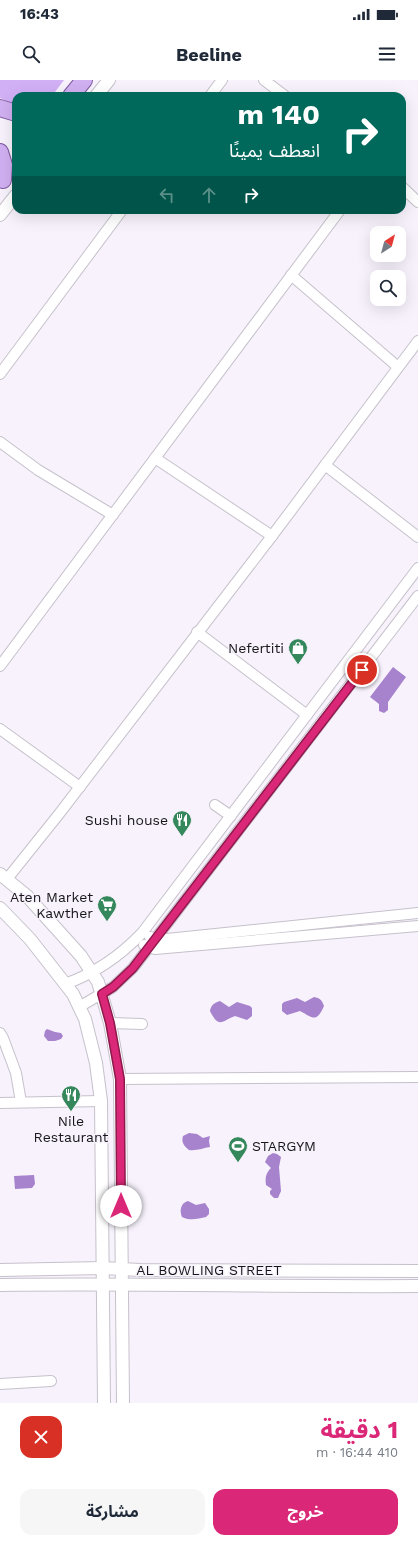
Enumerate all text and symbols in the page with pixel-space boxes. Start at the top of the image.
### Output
text: 16:43 [20,5,59,23]
icon: search [20,43,42,65]
icon: menu [376,43,398,65]
text: Beeline [176,44,242,65]
text: 140 m [237,98,320,131]
icon: right [334,108,386,160]
text: انعطف يمينًا [229,140,320,161]
icon: left [156,184,178,206]
icon: ahead [198,184,220,206]
icon: right [240,184,262,206]
north arrow [370,226,406,262]
map controls [370,226,406,306]
button: search [370,270,406,306]
shop icon: Nefertiti [287,637,309,665]
place label: Nefertiti [228,640,284,656]
pin [345,653,379,687]
icon: arrive [351,659,373,681]
restaurant icon: Sushi house [171,809,193,837]
place label: Sushi house [85,812,168,828]
place label: Aten Market Kawther [10,889,93,921]
supermarket icon: Aten Market Kawther [96,894,118,922]
restaurant icon: Nile Restaurant [60,1084,82,1112]
place label: Nile Restaurant [34,1113,109,1145]
sports icon: STARGYM [227,1135,249,1163]
place label: STARGYM [252,1138,316,1154]
position arrow [100,1185,142,1227]
street label: AL BOWLING STREET [136,1262,282,1278]
button: close [20,1416,62,1458]
text: 1 دقيقة [320,1416,398,1444]
text: 410 m · 16:44 [316,1445,398,1460]
button: مشاركة [20,1489,205,1535]
button: خروج [213,1489,398,1535]

